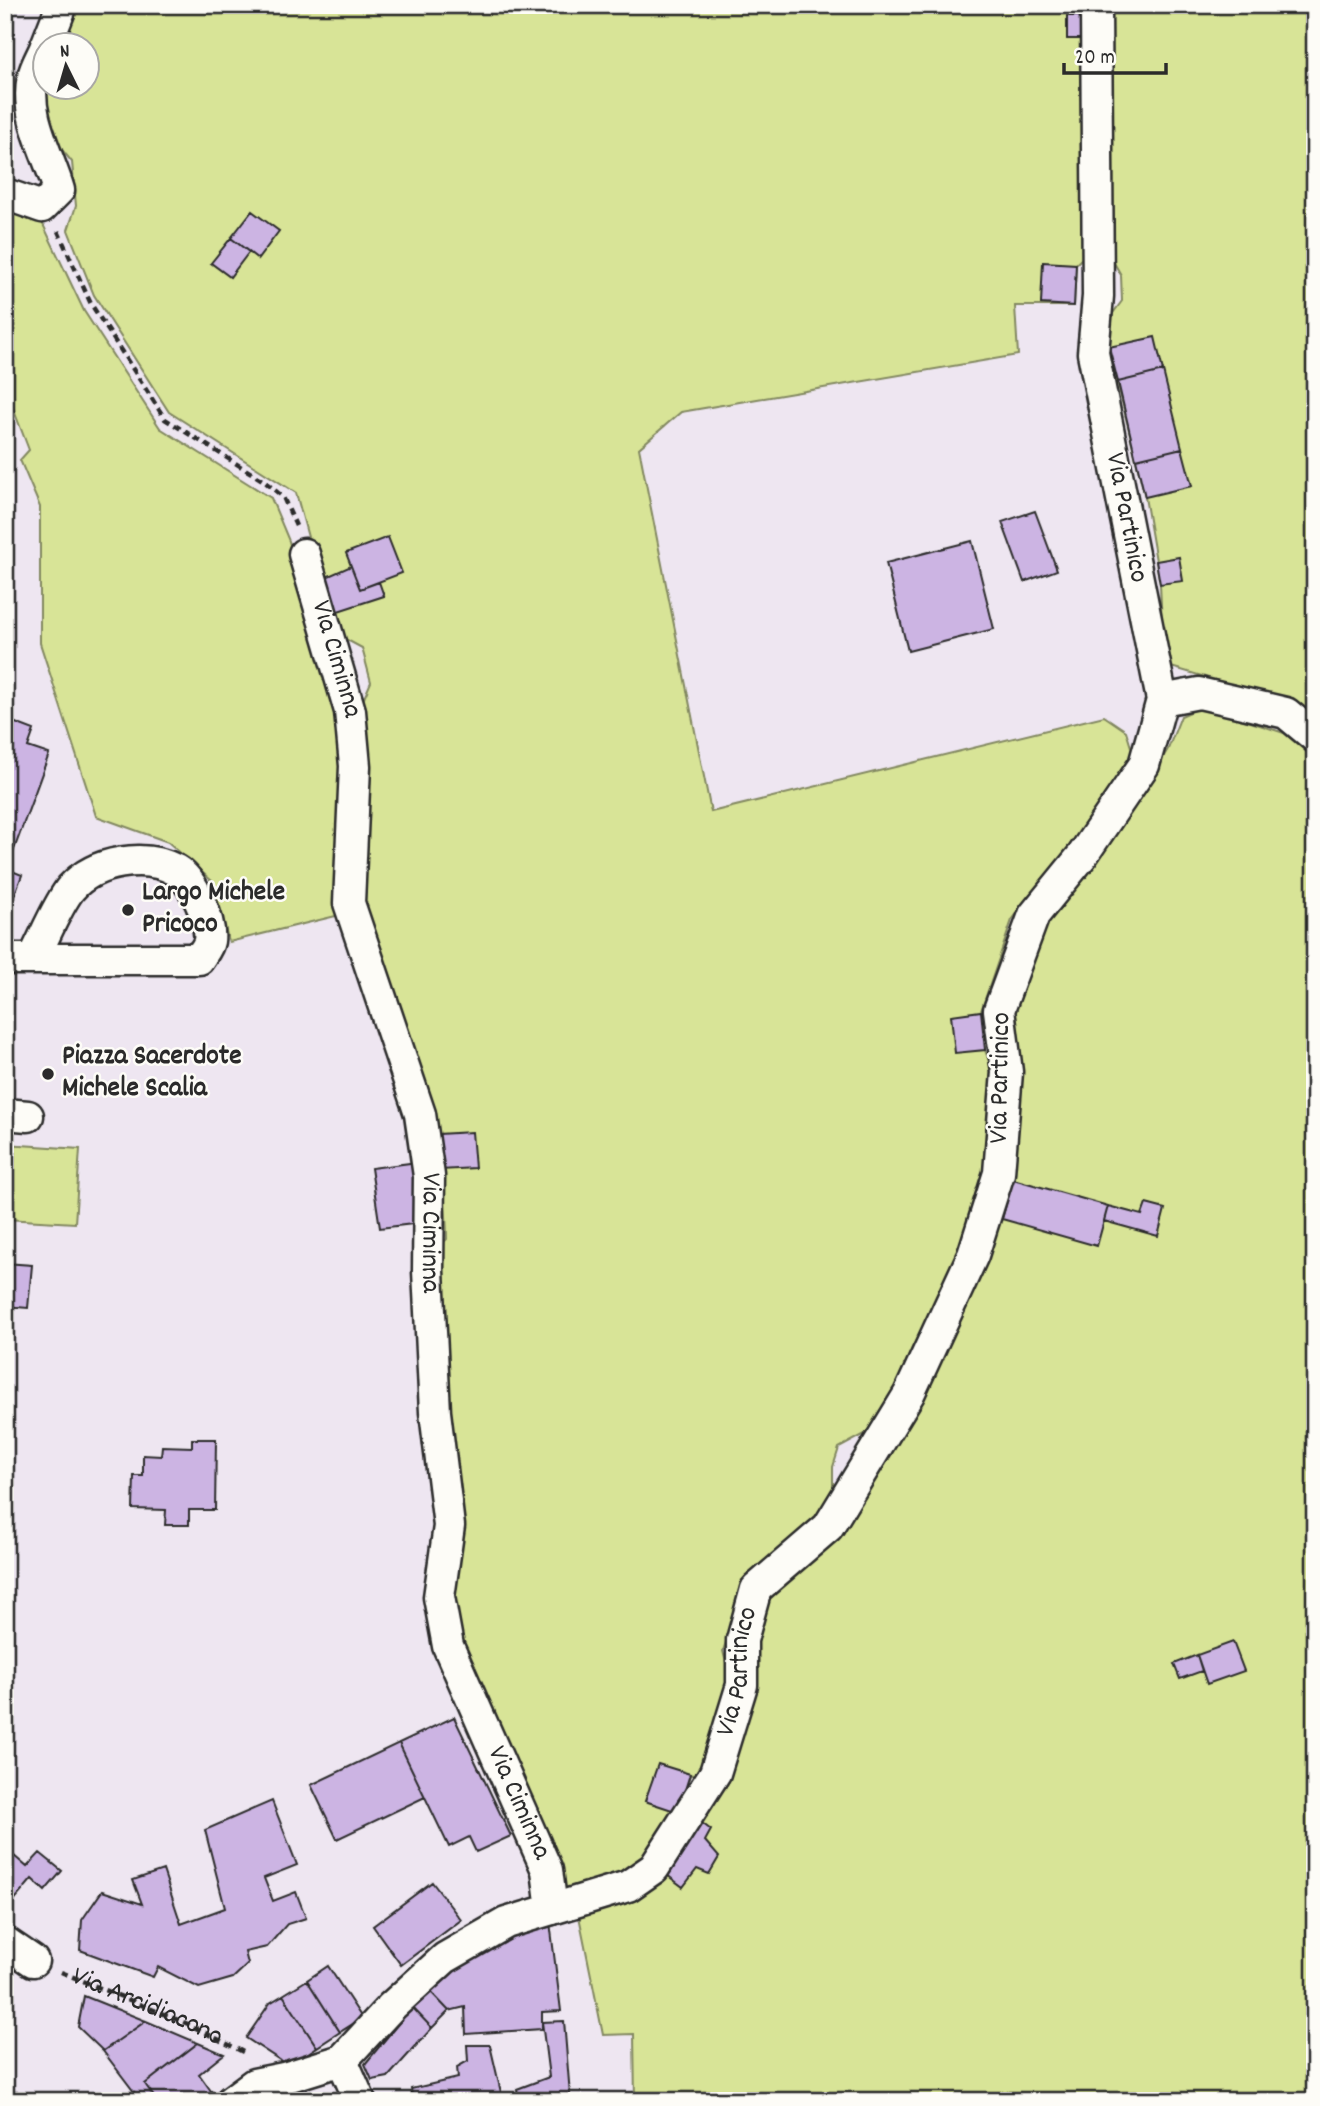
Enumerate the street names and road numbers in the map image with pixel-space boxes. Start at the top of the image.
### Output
street label: Via Partinico [1093,450,1157,586]
street label: Via Ciminna [299,596,371,720]
street label: Via Partinico [981,1012,1023,1144]
street label: Via Ciminna [408,1172,449,1295]
street label: Via Partinico [707,1603,770,1742]
street label: Via Ciminna [475,1740,561,1867]
street label: Via Arcidiacono [65,1958,229,2058]

